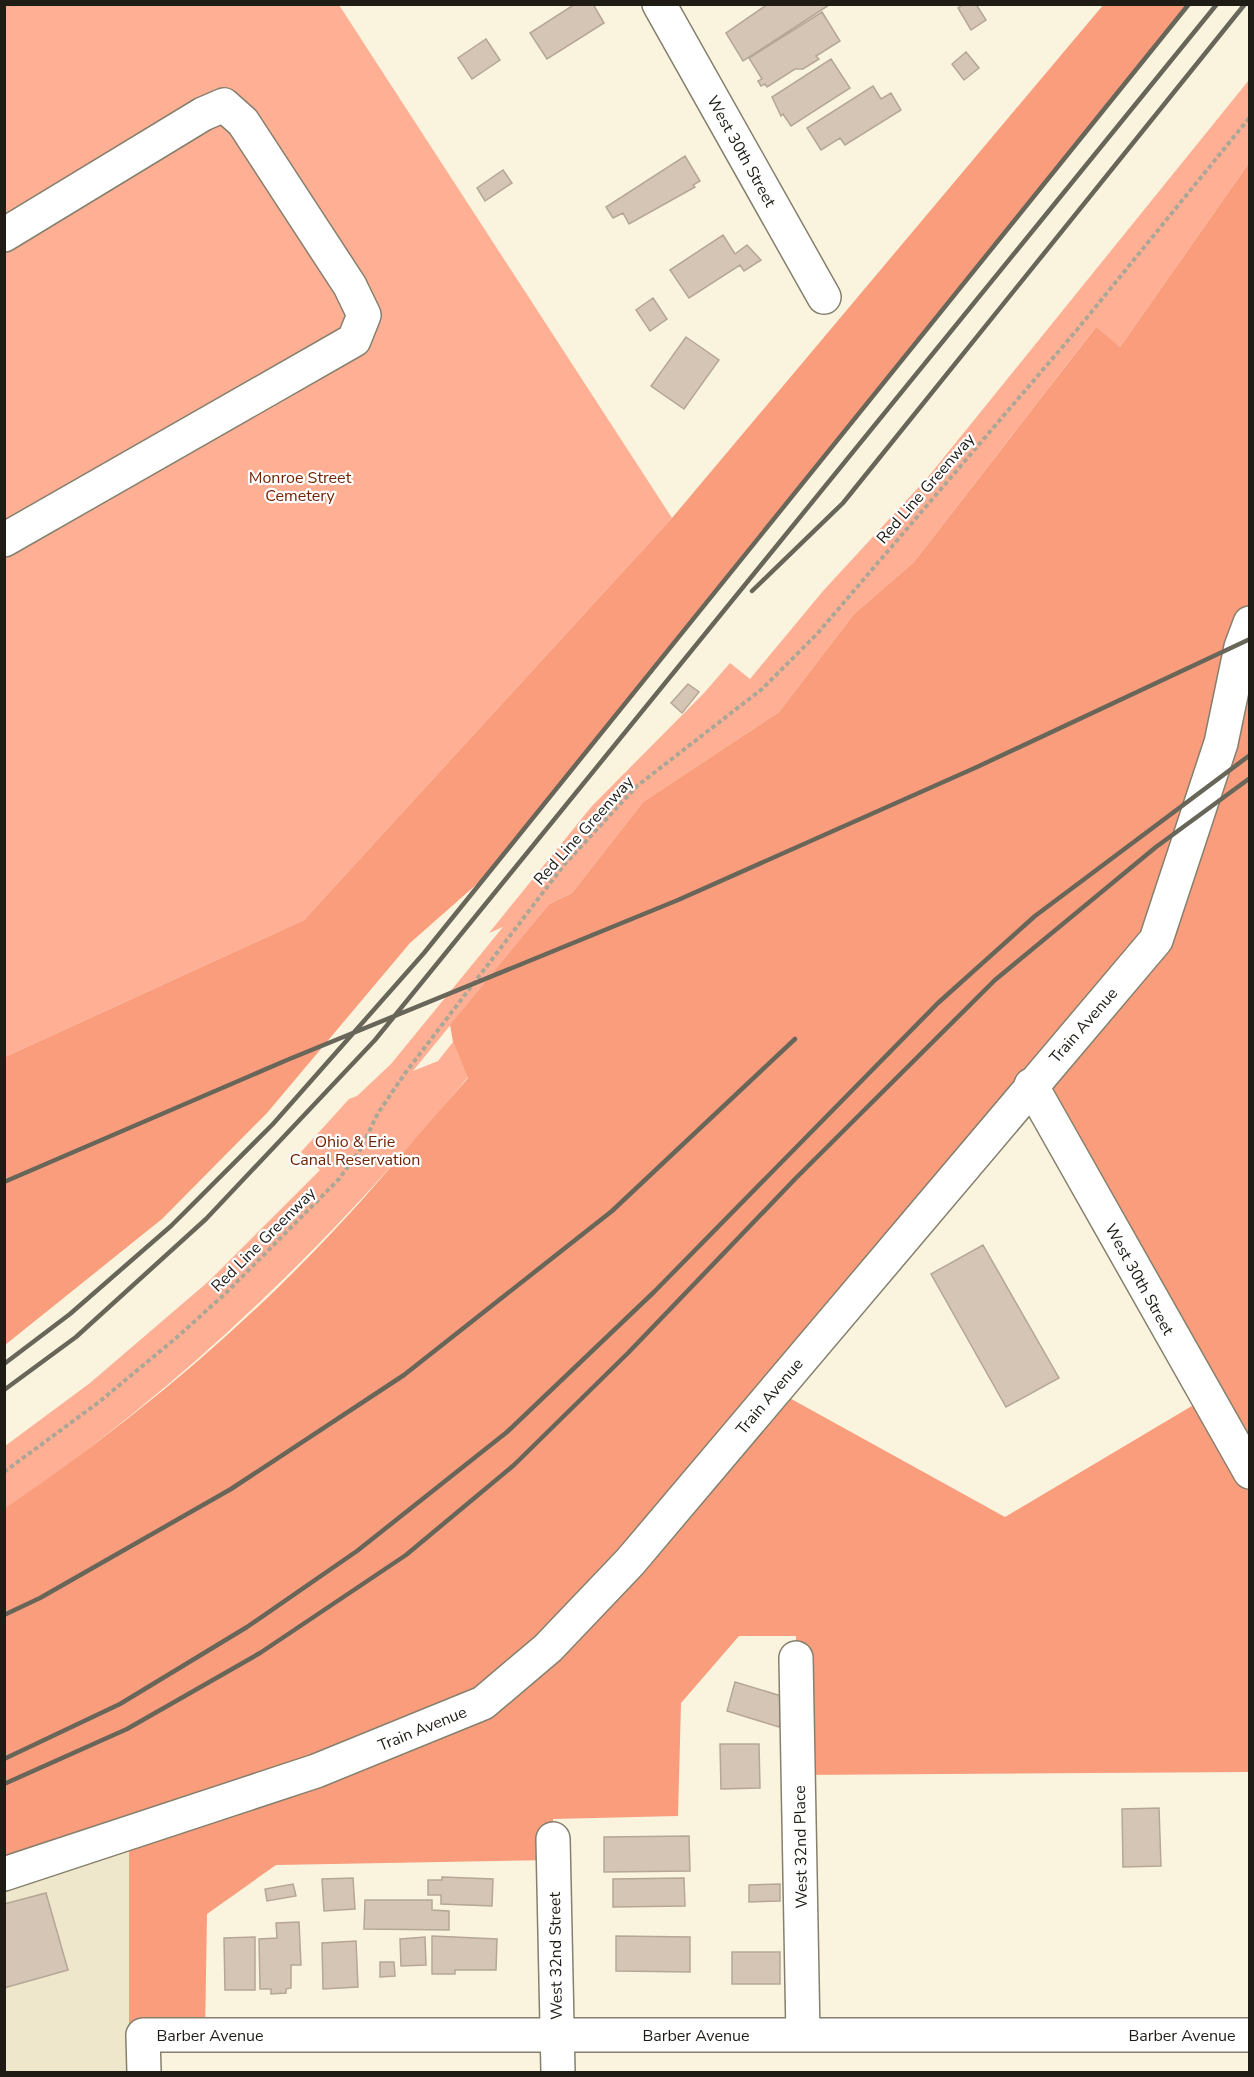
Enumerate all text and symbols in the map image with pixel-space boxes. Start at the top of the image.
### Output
street label: West 30th Street [701,92,781,211]
street label: Red Line Greenway [872,428,980,549]
park label: Monroe Street Cemetery [249,467,352,507]
street label: Red Line Greenway [529,771,639,890]
street label: Train Avenue [1045,983,1123,1068]
park label: Ohio & Erie Canal Reservation [290,1131,420,1171]
street label: Red Line Greenway [207,1182,321,1297]
street label: West 30th Street [1099,1220,1179,1339]
street label: Train Avenue [731,1354,808,1440]
street label: Train Avenue [375,1701,470,1757]
street label: West 32nd Place [789,1785,813,1909]
street label: West 32nd Street [544,1891,568,2020]
street label: Barber Avenue [156,2025,264,2047]
street label: Barber Avenue [642,2025,750,2047]
street label: Barber Avenue [1128,2025,1236,2047]

